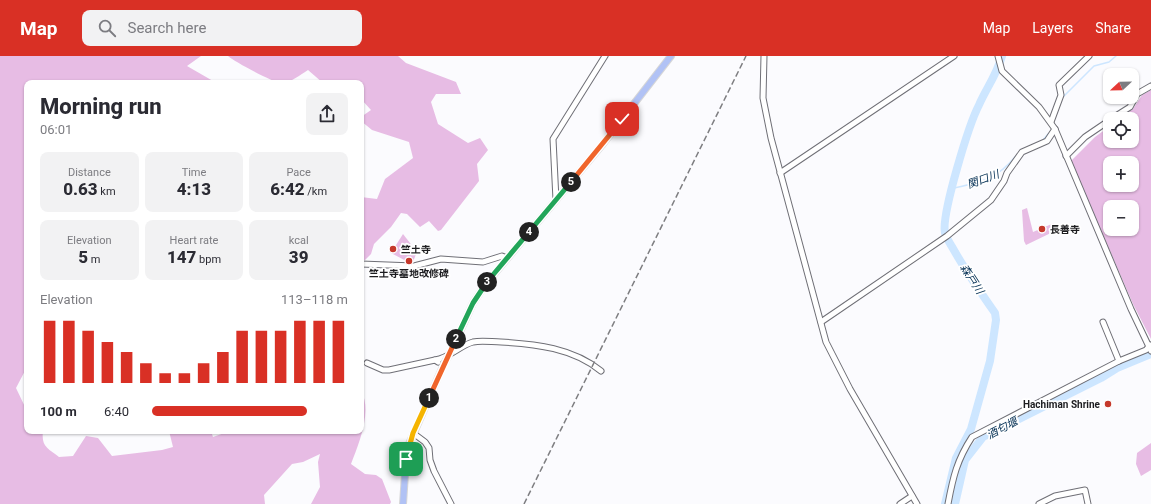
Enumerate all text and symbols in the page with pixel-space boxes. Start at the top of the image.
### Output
search box [82,10,362,46]
text: Map [20,17,58,40]
icon: search [96,17,118,39]
text: Search here [128,19,206,37]
text: Map [983,20,1010,36]
text: Layers [1032,20,1073,36]
text: Share [1095,20,1131,36]
north arrow [1103,68,1139,104]
map controls [1103,68,1139,236]
button: share [306,93,348,135]
text: Morning run [40,94,162,119]
pin [605,102,639,136]
icon: check [611,108,633,130]
button: locate [1103,112,1139,148]
text: 06:01 [40,122,72,137]
button: + [1103,156,1139,192]
text: Distance [68,166,111,179]
text: Time [182,166,206,179]
text: Pace [286,166,311,179]
water label: 関口川 [965,167,1002,191]
pin: 5 [561,172,581,192]
text: 5 [568,175,574,188]
text: 0.63 [63,179,98,199]
text: 4:13 [177,179,211,199]
text: 6:42 [270,179,305,199]
text: km [98,185,116,198]
text: /km [305,185,327,198]
button: − [1103,200,1139,236]
pin: 4 [519,222,539,242]
marker: 長善寺 [1037,224,1047,234]
place label: 長善寺 [1050,224,1080,235]
text: 4 [526,225,532,238]
text: Elevation [67,234,112,247]
text: Heart rate [170,234,218,247]
text: kcal [289,234,309,247]
marker: 竺土寺 [388,244,398,254]
place label: 竺土寺 [400,244,431,255]
text: 5 [78,247,88,267]
text: 147 [167,247,196,267]
text: 39 [289,247,308,267]
text: m [88,253,100,266]
text: bpm [196,253,221,266]
marker: 竺土寺墓地改修碑 [404,256,414,266]
water label: 森戸川 [957,262,987,297]
place label: 竺土寺墓地改修碑 [368,268,449,279]
pin: 3 [477,272,497,292]
text: 3 [484,275,490,288]
text: Elevation [40,292,93,307]
text: 113–118 m [281,292,348,307]
pin: 2 [446,329,466,349]
text: 2 [453,332,459,345]
pin: 1 [419,388,439,408]
text: 1 [426,391,432,404]
place label: Hachiman Shrine [1023,399,1101,410]
marker: Hachiman Shrine [1103,399,1113,409]
text: 100 m [40,404,77,419]
text: 6:40 [104,404,129,419]
water label: 酒匂堰 [985,414,1022,442]
pin [389,442,423,476]
icon: arrive [395,448,417,470]

